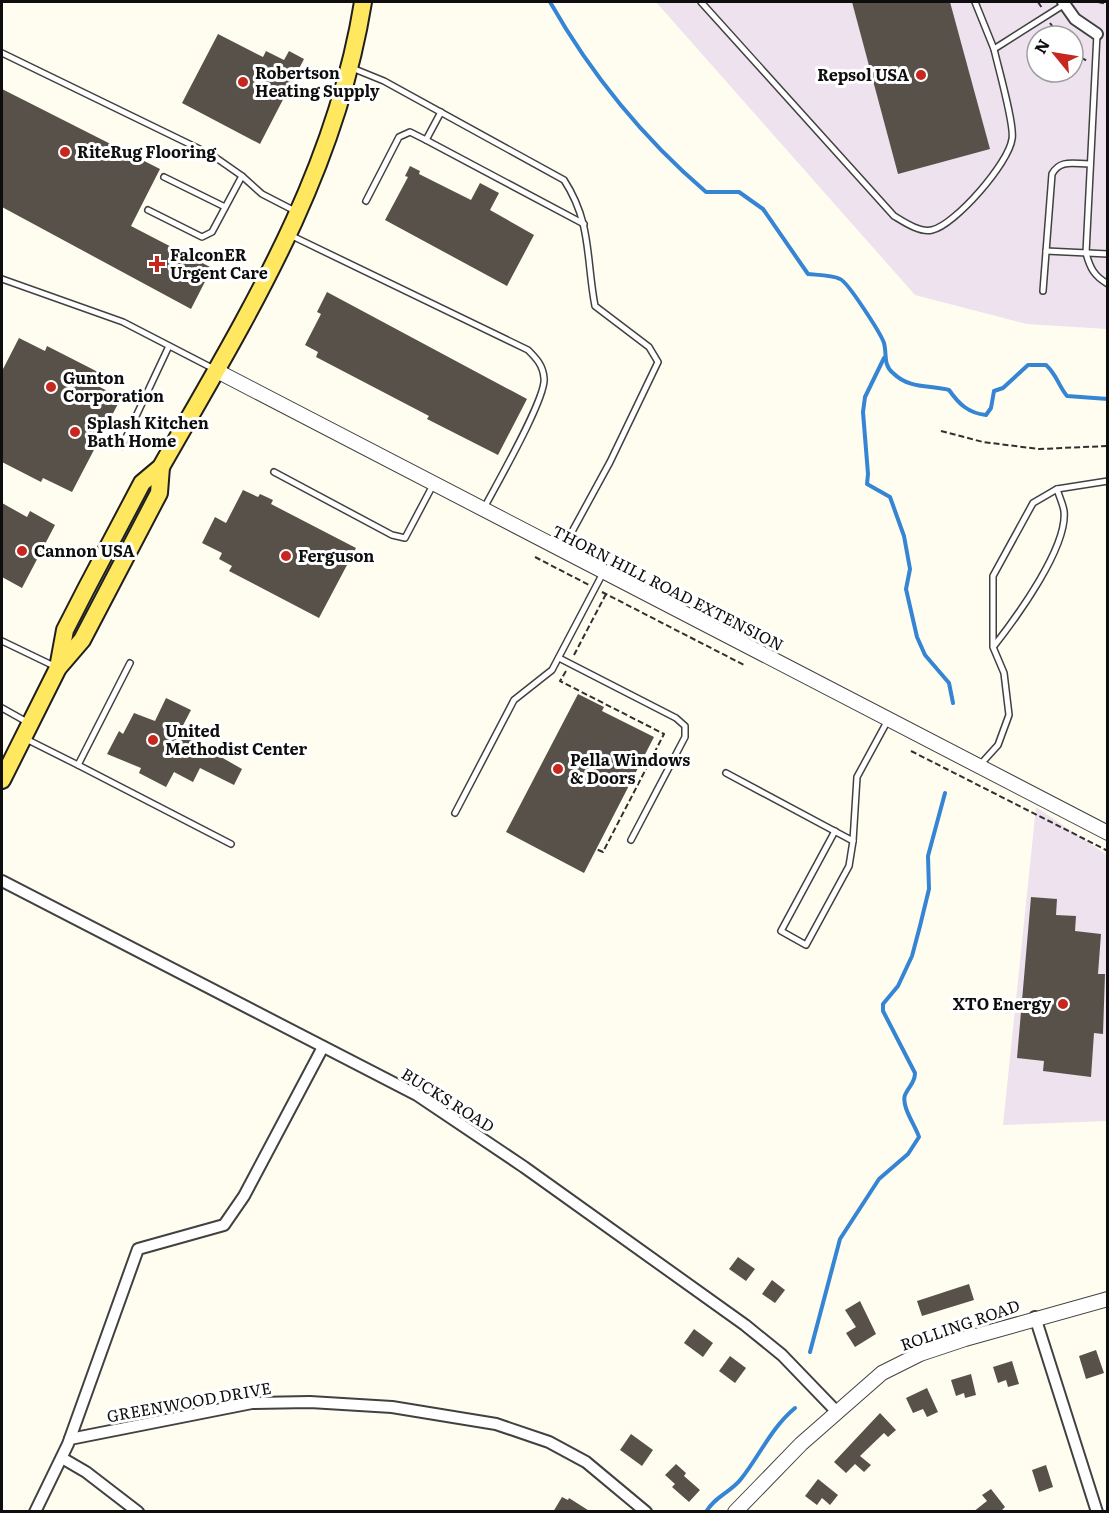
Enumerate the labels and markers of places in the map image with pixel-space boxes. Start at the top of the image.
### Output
place label: Robertson Heating Supply [255,60,380,102]
place label: Repsol USA [817,62,909,86]
marker: Repsol USA [914,68,928,82]
marker: Robertson Heating Supply [236,75,250,89]
place label: RiteRug Flooring [77,139,217,163]
marker: RiteRug Flooring [58,145,72,159]
place label: FalconER Urgent Care [170,242,268,284]
marker: FalconER Urgent Care [148,255,166,273]
place label: Gunton Corporation [63,365,164,407]
marker: Gunton Corporation [44,380,58,394]
place label: Splash Kitchen Bath Home [87,410,209,452]
marker: Splash Kitchen Bath Home [68,425,82,439]
place label: Cannon USA [34,538,135,562]
place label: Ferguson [298,543,374,567]
marker: Cannon USA [15,544,29,558]
marker: Ferguson [279,549,293,563]
place label: United Methodist Center [165,718,307,760]
marker: United Methodist Center [146,733,160,747]
place label: Pella Windows & Doors [570,747,690,789]
marker: Pella Windows & Doors [551,762,565,776]
place label: XTO Energy [953,991,1051,1015]
marker: XTO Energy [1056,997,1070,1011]

